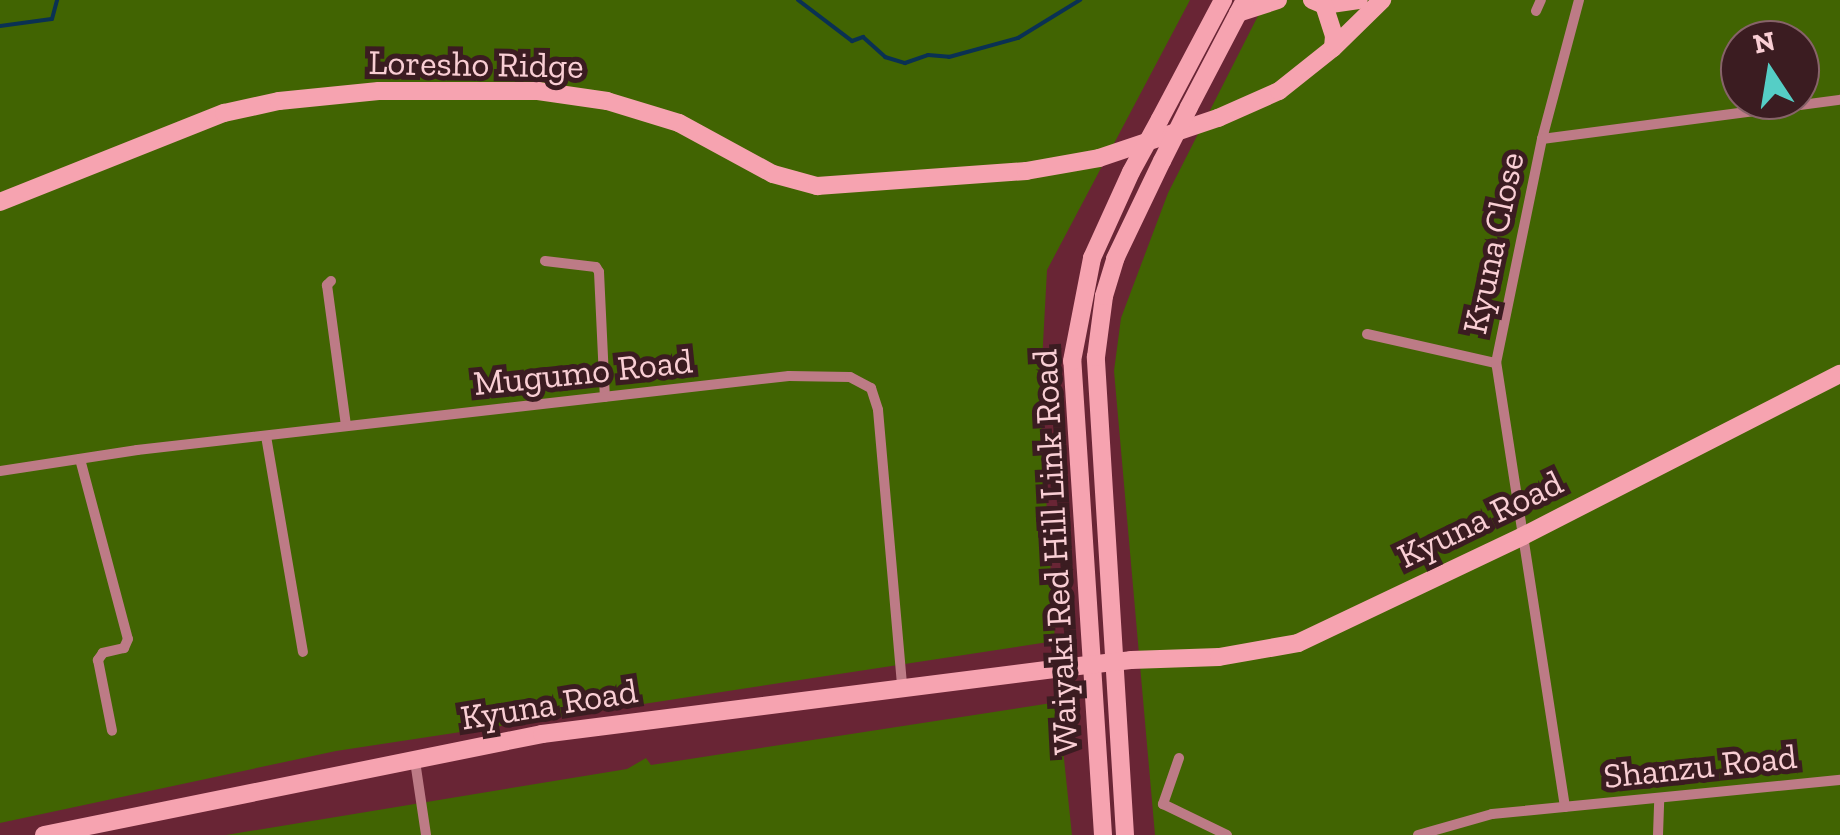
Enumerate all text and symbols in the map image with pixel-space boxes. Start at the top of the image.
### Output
north arrow [1720,20,1820,120]
text: N [1750,24,1778,60]
street label: Loresho Ridge [368,41,584,87]
street label: Kyuna Close [1453,148,1533,338]
street label: Mugumo Road [471,340,695,404]
street label: Waiyaki Red Hill Link Road [1023,348,1087,756]
street label: Kyuna Road [1391,461,1569,577]
street label: Kyuna Road [458,669,640,739]
street label: Shanzu Road [1601,735,1799,797]

